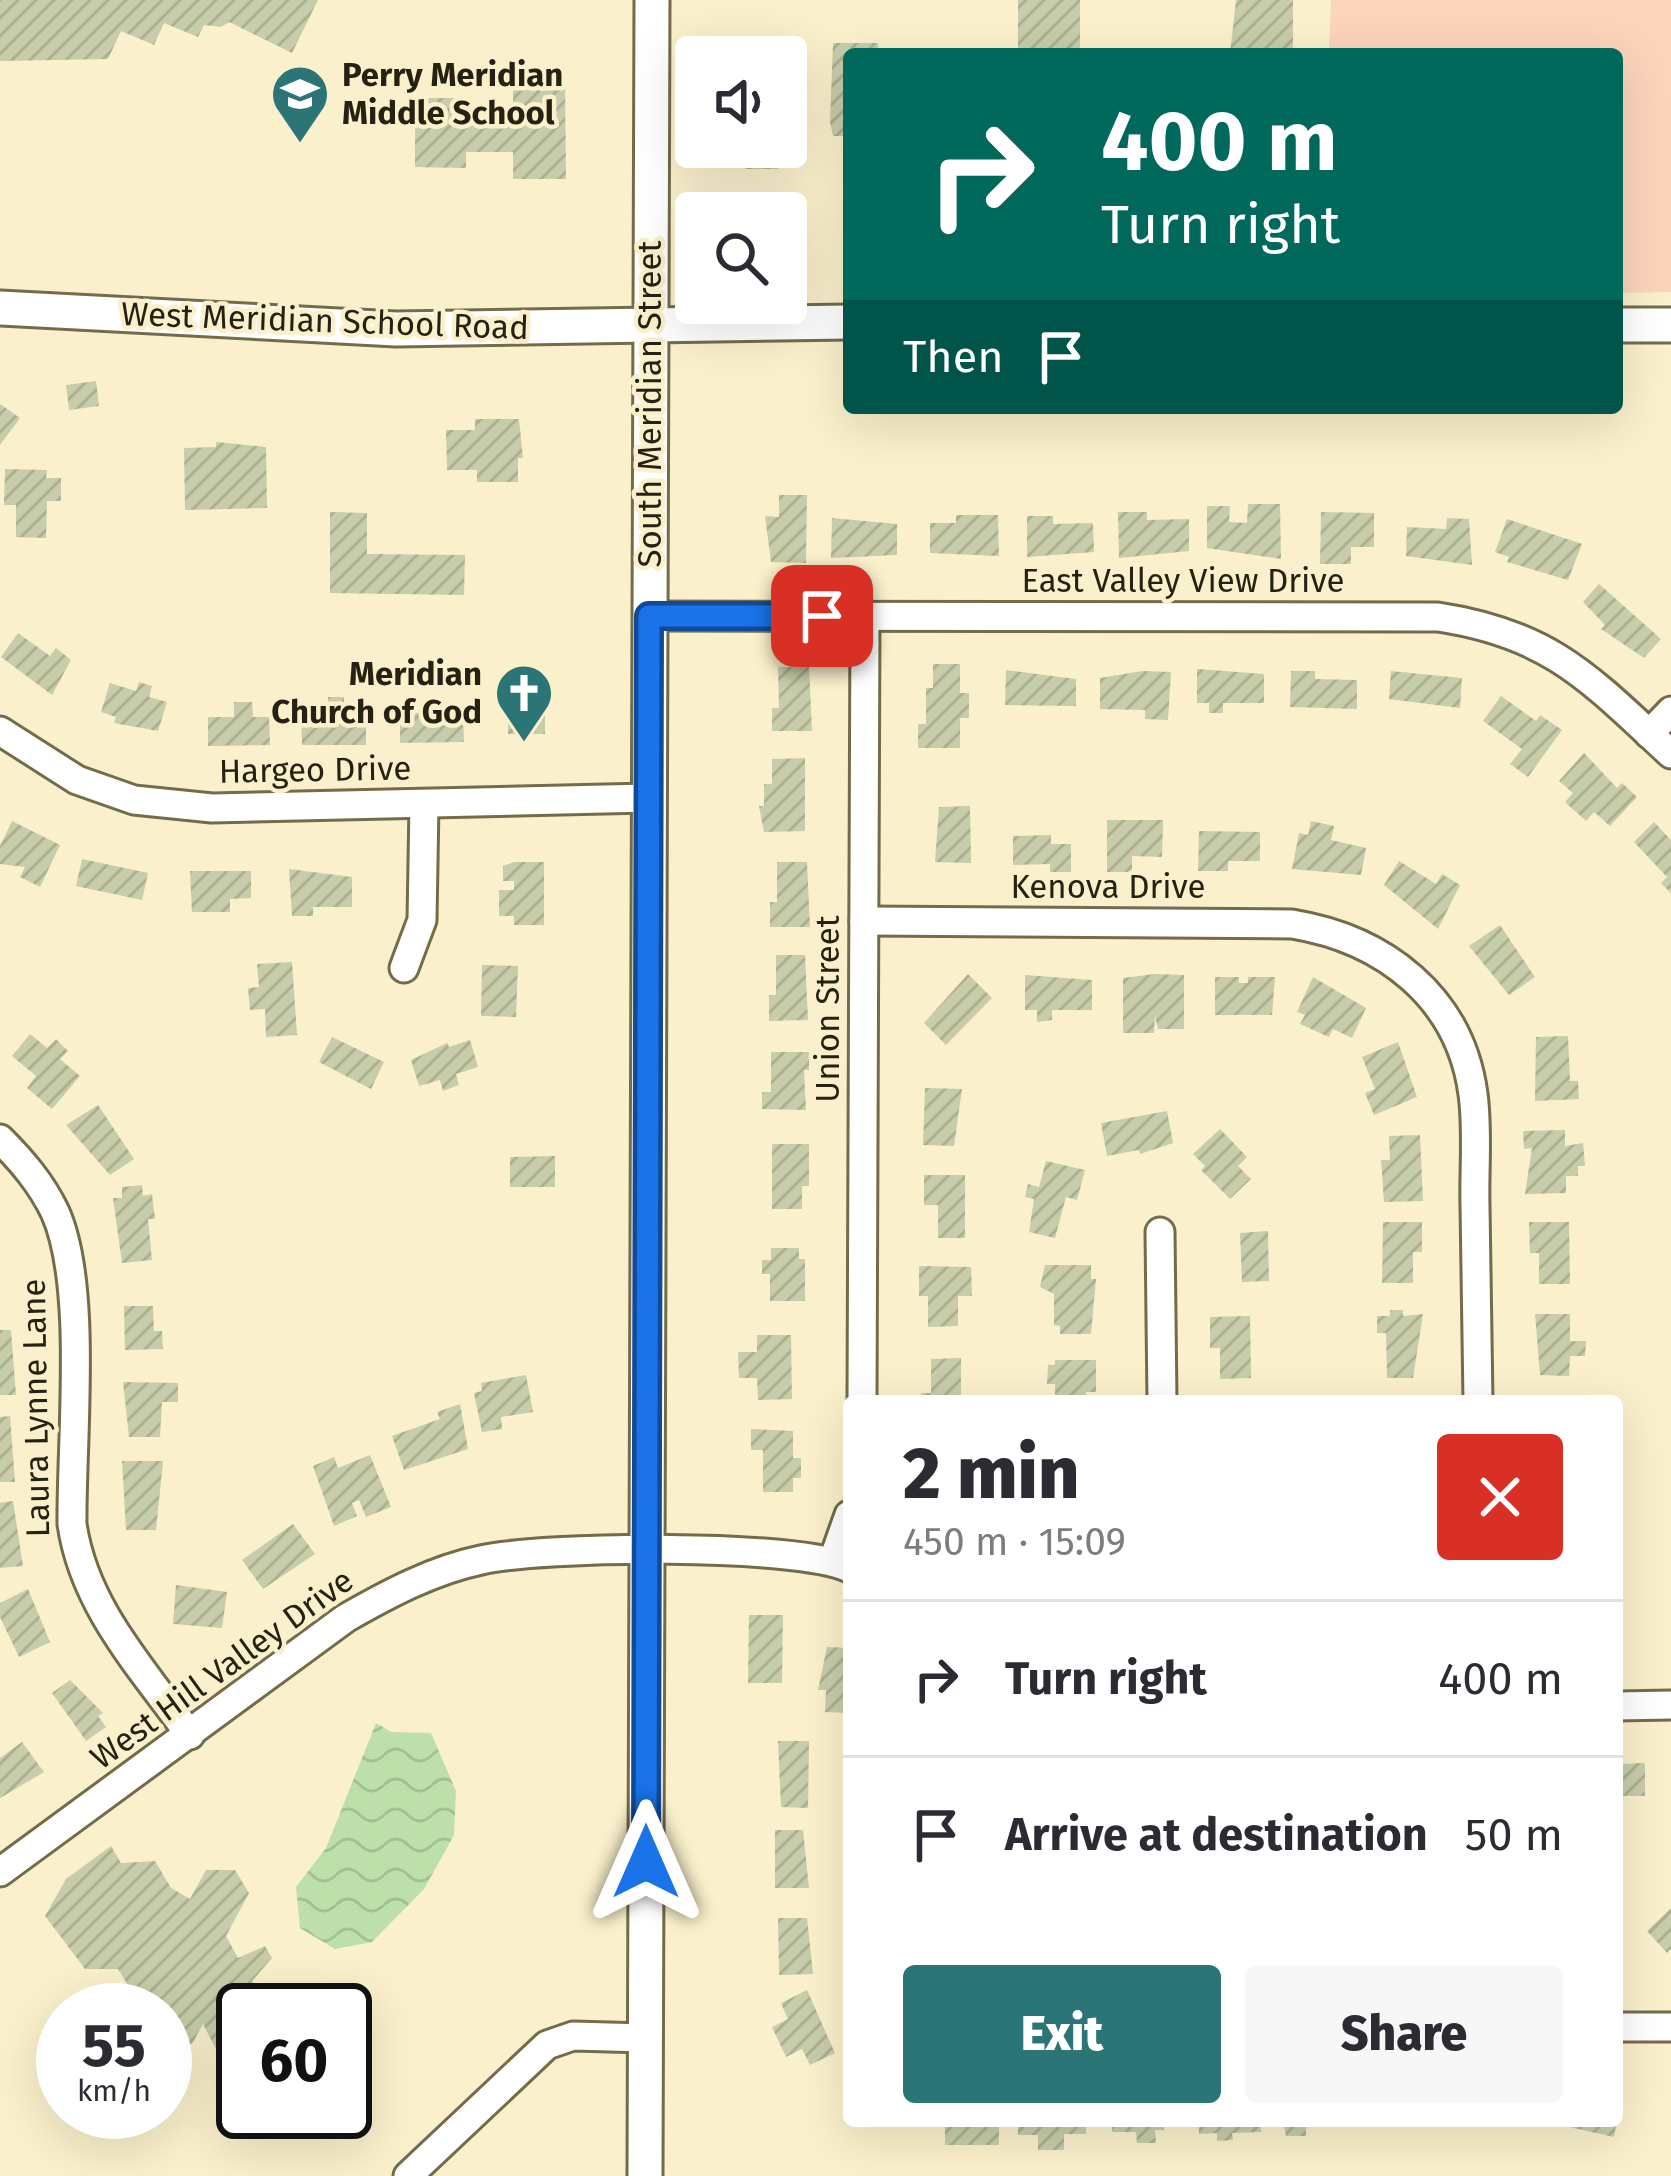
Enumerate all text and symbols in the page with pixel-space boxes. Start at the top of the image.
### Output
map controls [675,36,807,324]
button: sound [675,36,807,168]
place label: Perry Meridian Middle School [342,55,563,133]
school or university icon: Perry Meridian Middle School [269,63,331,145]
text: 400 m [1101,91,1338,192]
icon: right [903,96,1059,252]
button: search [675,192,807,324]
text: Turn right [1101,193,1340,257]
street label: South Meridian Street [630,241,670,567]
street label: West Meridian School Road [120,294,530,348]
icon: arrive [1028,324,1094,390]
text: Then [903,330,1004,384]
street label: East Valley View Drive [1021,561,1345,601]
pin [771,565,873,667]
icon: arrive [789,583,855,649]
place label: Meridian Church of God [271,654,482,732]
church icon: Meridian Church of God [493,662,555,744]
street label: Hargeo Drive [218,748,412,792]
street label: Kenova Drive [1010,867,1206,907]
street label: Union Street [808,915,848,1103]
street label: Laura Lynne Lane [14,1278,58,1538]
text: 2 min [903,1431,1079,1517]
button: close [1437,1434,1563,1560]
text: 450 m · 15:09 [903,1519,1126,1565]
street label: West Hill Valley Drive [83,1560,361,1778]
icon: right [903,1646,969,1712]
text: Turn right [1005,1652,1207,1706]
text: 400 m [1438,1652,1563,1706]
position arrow [583,1799,709,1925]
icon: arrive [903,1802,969,1868]
text: Arrive at destination [1005,1808,1428,1862]
text: 50 m [1465,1808,1563,1862]
button: Exit [903,1965,1221,2103]
button: Share [1245,1965,1563,2103]
speed limit sign: 60 [216,1983,372,2139]
text: 55 [82,2010,146,2082]
text: km/h [77,2073,151,2109]

